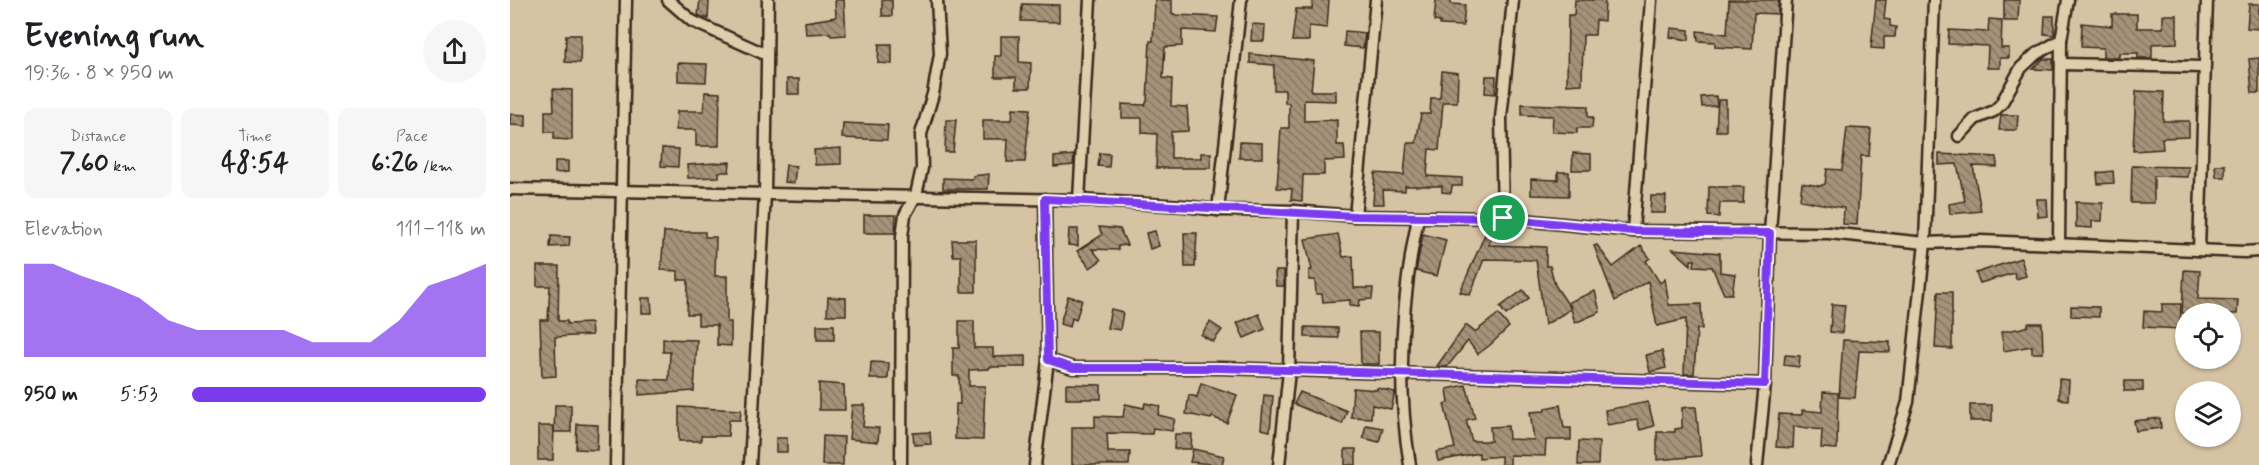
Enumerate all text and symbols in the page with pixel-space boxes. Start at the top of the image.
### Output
text: Evening run [24,15,204,59]
button: share [423,20,486,83]
text: 19:36 · 8 × 950 m [24,60,174,87]
text: Distance [70,126,126,147]
text: Time [238,126,272,147]
text: Pace [396,126,428,147]
text: 7.60 [59,147,109,181]
text: 48:54 [221,147,289,181]
text: 6:26 [371,147,418,181]
text: km [109,156,137,177]
text: /km [418,156,453,177]
pin [1477,192,1528,243]
icon: arrive [1486,201,1519,234]
text: Elevation [24,216,103,243]
text: 111–118 m [396,216,486,243]
map controls [2175,303,2241,447]
button: locate [2175,303,2241,369]
text: 950 m [24,381,78,408]
text: 5:53 [120,381,158,408]
button: layers [2175,381,2241,447]

